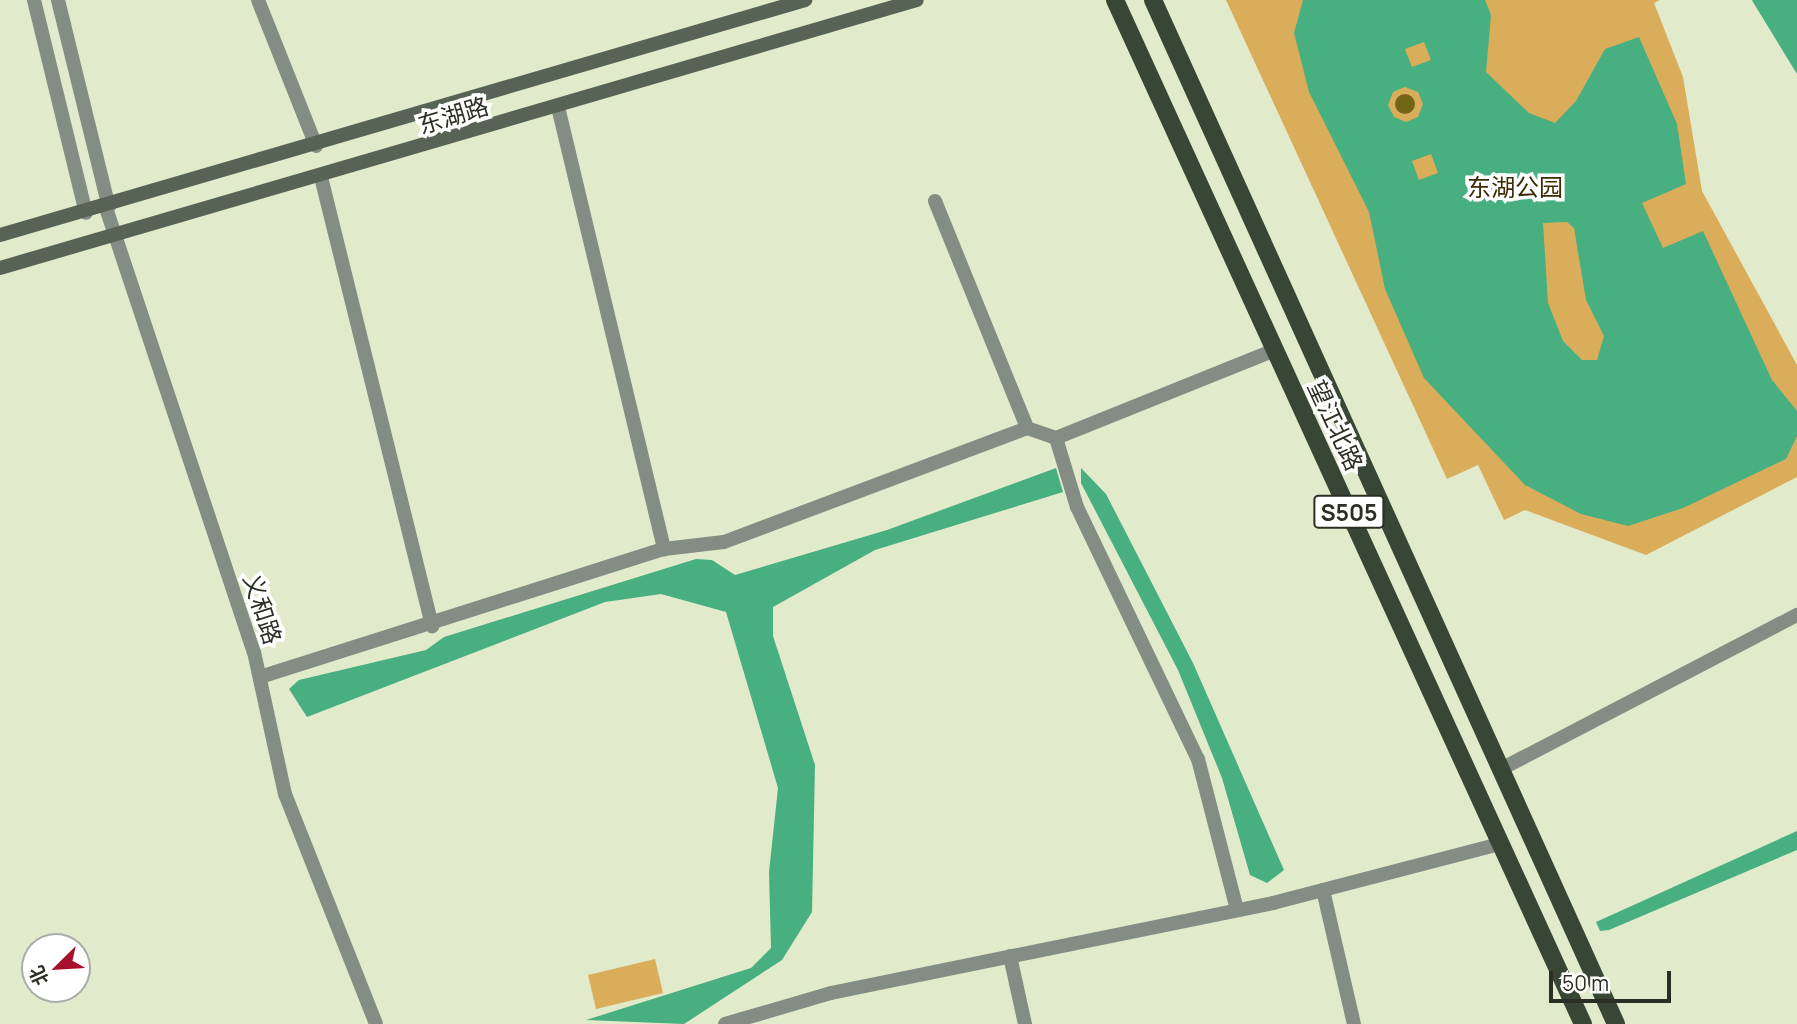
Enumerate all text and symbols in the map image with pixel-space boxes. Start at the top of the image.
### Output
street label: 东湖路 [414,91,492,139]
park label: 东湖公园 [1467,173,1563,201]
street label: 望江北路 [1303,375,1369,475]
road number: S505 [1312,492,1386,532]
street label: 义和路 [238,570,288,648]
north arrow [21,933,91,1003]
scale bar [1552,958,1674,1002]
text: 北 [23,962,54,990]
text: 50 m [1562,969,1609,997]

